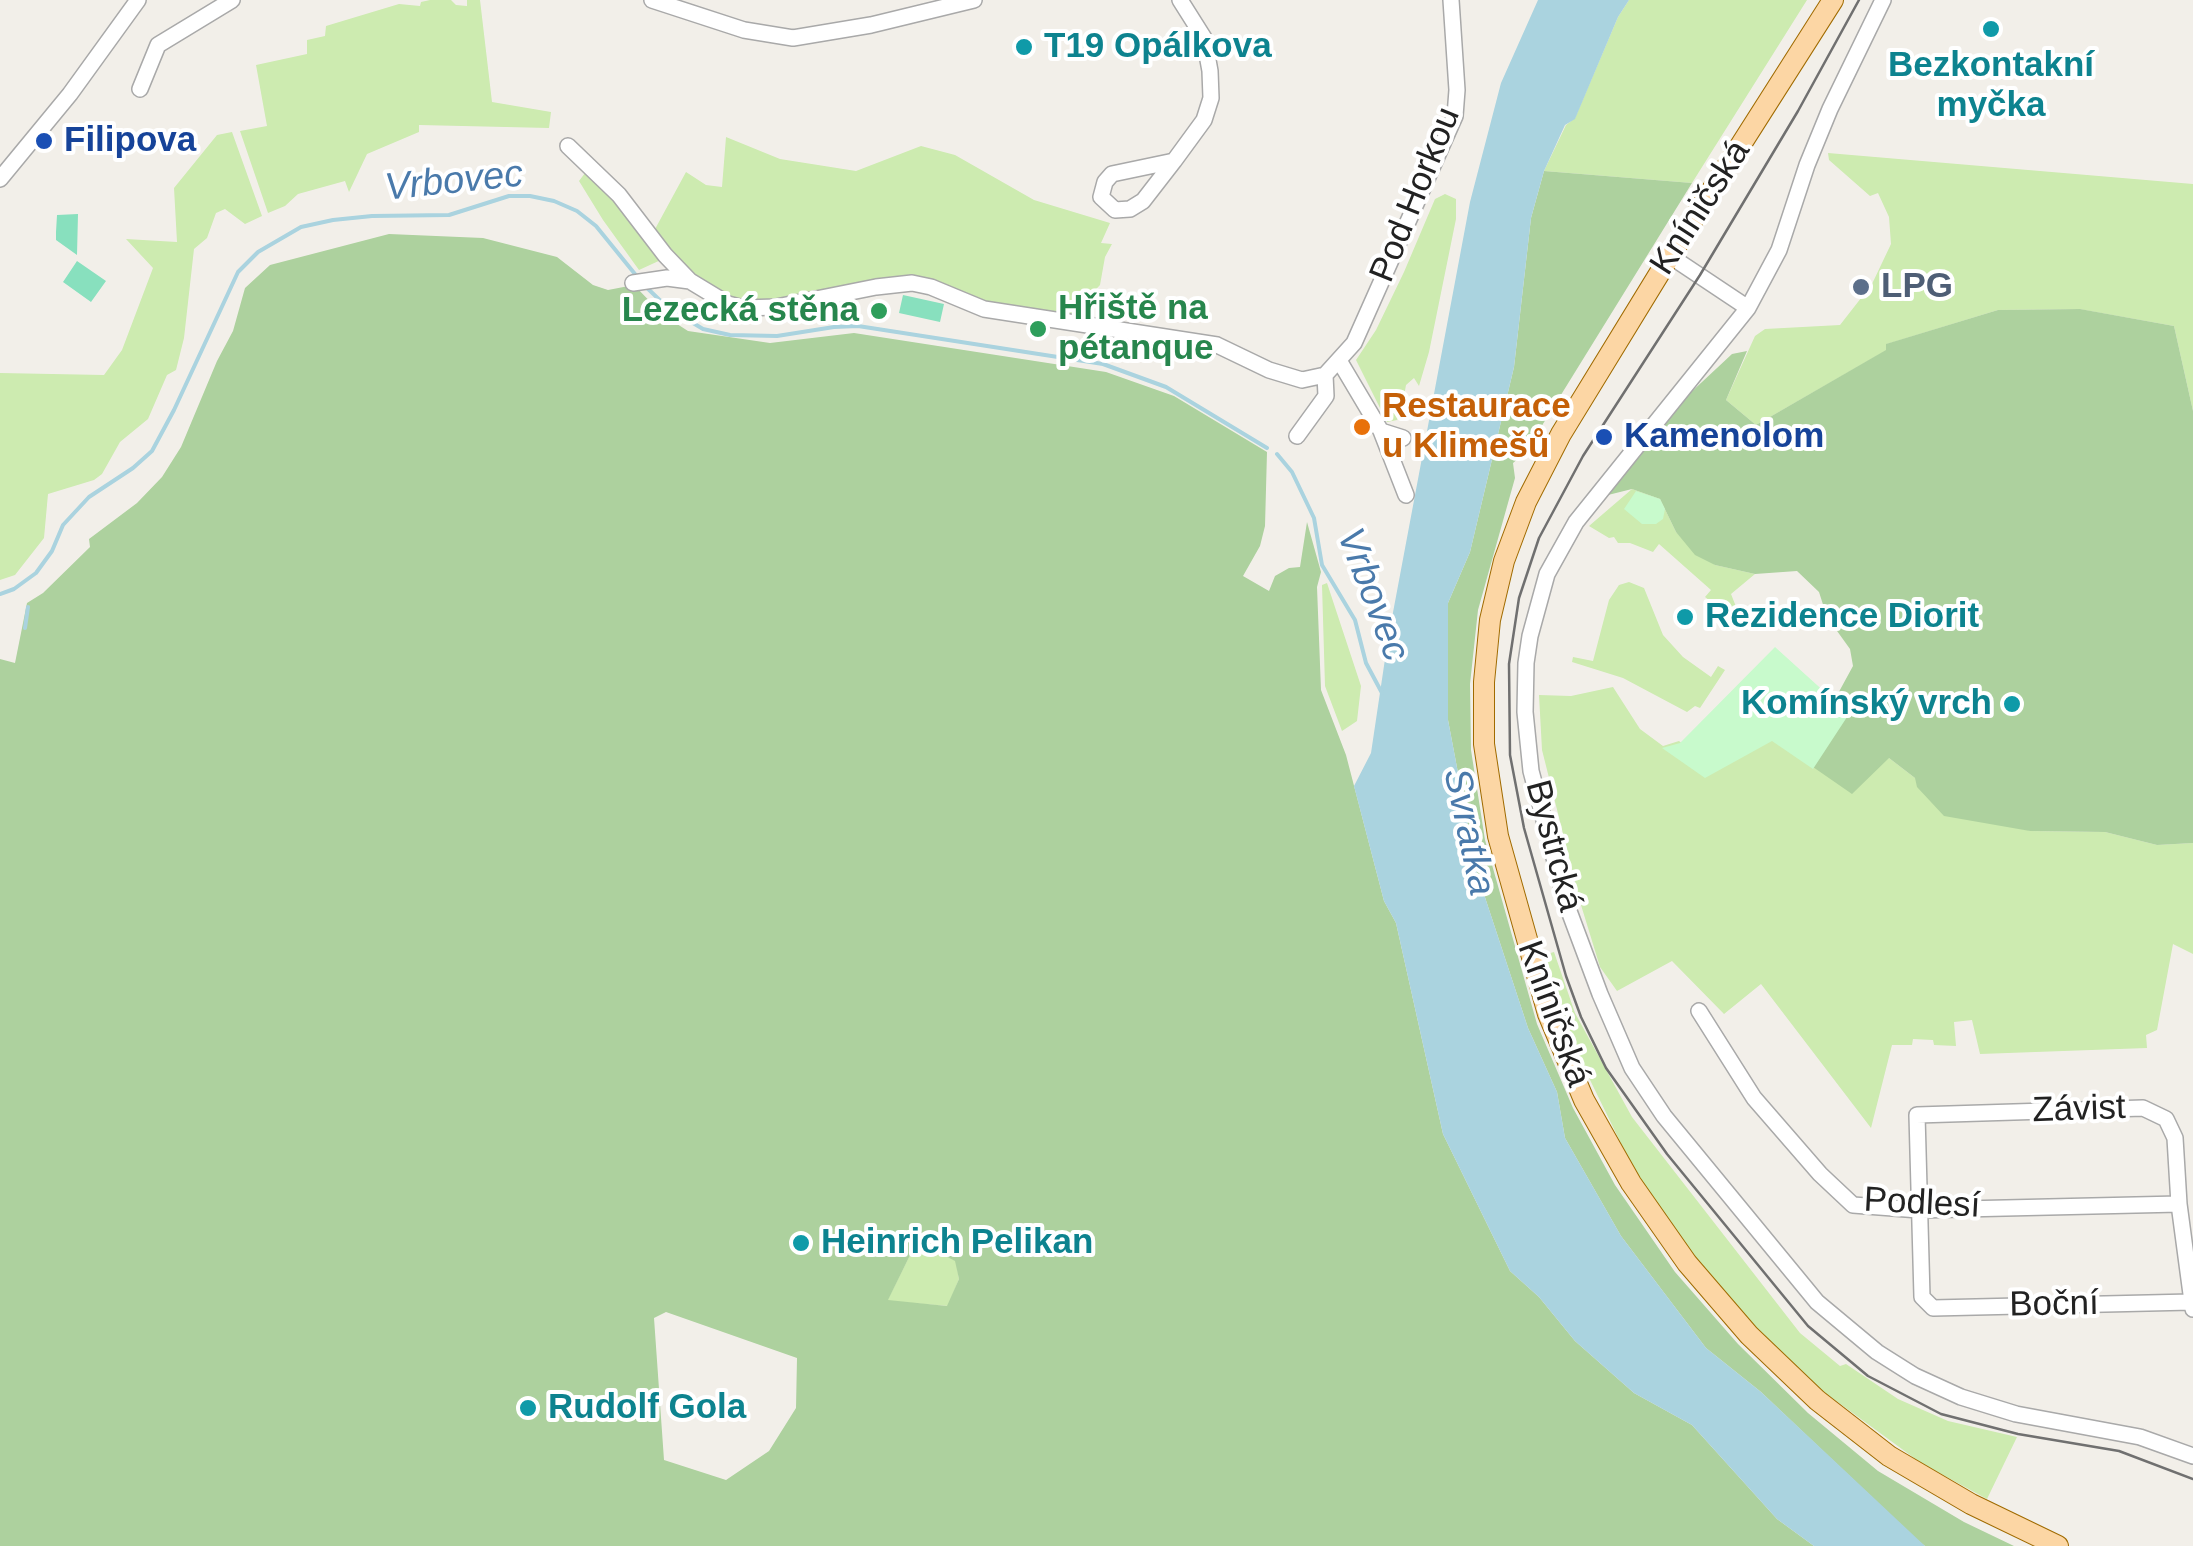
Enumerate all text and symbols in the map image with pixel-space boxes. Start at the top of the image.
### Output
marker: Bezkontakní myčka [1980,18,2002,40]
place label: T19 Opálkova [1044,26,1272,68]
marker: T19 Opálkova [1013,36,1035,58]
place label: Bezkontakní myčka [1888,45,2094,127]
street label: Pod Horkou [1362,101,1470,289]
place label: Filipova [64,120,196,162]
marker: Filipova [33,130,55,152]
street label: Kníničská [1642,133,1760,283]
water label: Vrbovec [383,152,525,212]
place label: LPG [1881,266,1953,308]
marker: LPG [1850,276,1872,298]
place label: Hřiště na pétanque [1058,288,1214,370]
place label: Lezecká stěna [622,290,859,332]
marker: Lezecká stěna [868,300,890,322]
marker: Hřiště na pétanque [1027,318,1049,340]
place label: Restaurace u Klimešů [1382,386,1571,468]
marker: Restaurace u Klimešů [1351,416,1373,438]
place label: Kamenolom [1624,416,1824,458]
marker: Kamenolom [1593,426,1615,448]
water label: Vrbovec [1326,522,1418,668]
place label: Rezidence Diorit [1705,596,1979,638]
marker: Rezidence Diorit [1674,606,1696,628]
place label: Komínský vrch [1741,683,1992,725]
marker: Komínský vrch [2001,693,2023,715]
water label: Svratka [1432,764,1504,900]
street label: Bystrcká [1515,776,1591,916]
street label: Kníničská [1507,936,1599,1092]
street label: Závist [2032,1087,2126,1133]
street label: Podlesí [1863,1180,1981,1228]
place label: Heinrich Pelikan [821,1222,1093,1264]
marker: Heinrich Pelikan [790,1232,812,1254]
street label: Boční [2009,1283,2099,1327]
place label: Rudolf Gola [548,1387,746,1429]
marker: Rudolf Gola [517,1397,539,1419]

